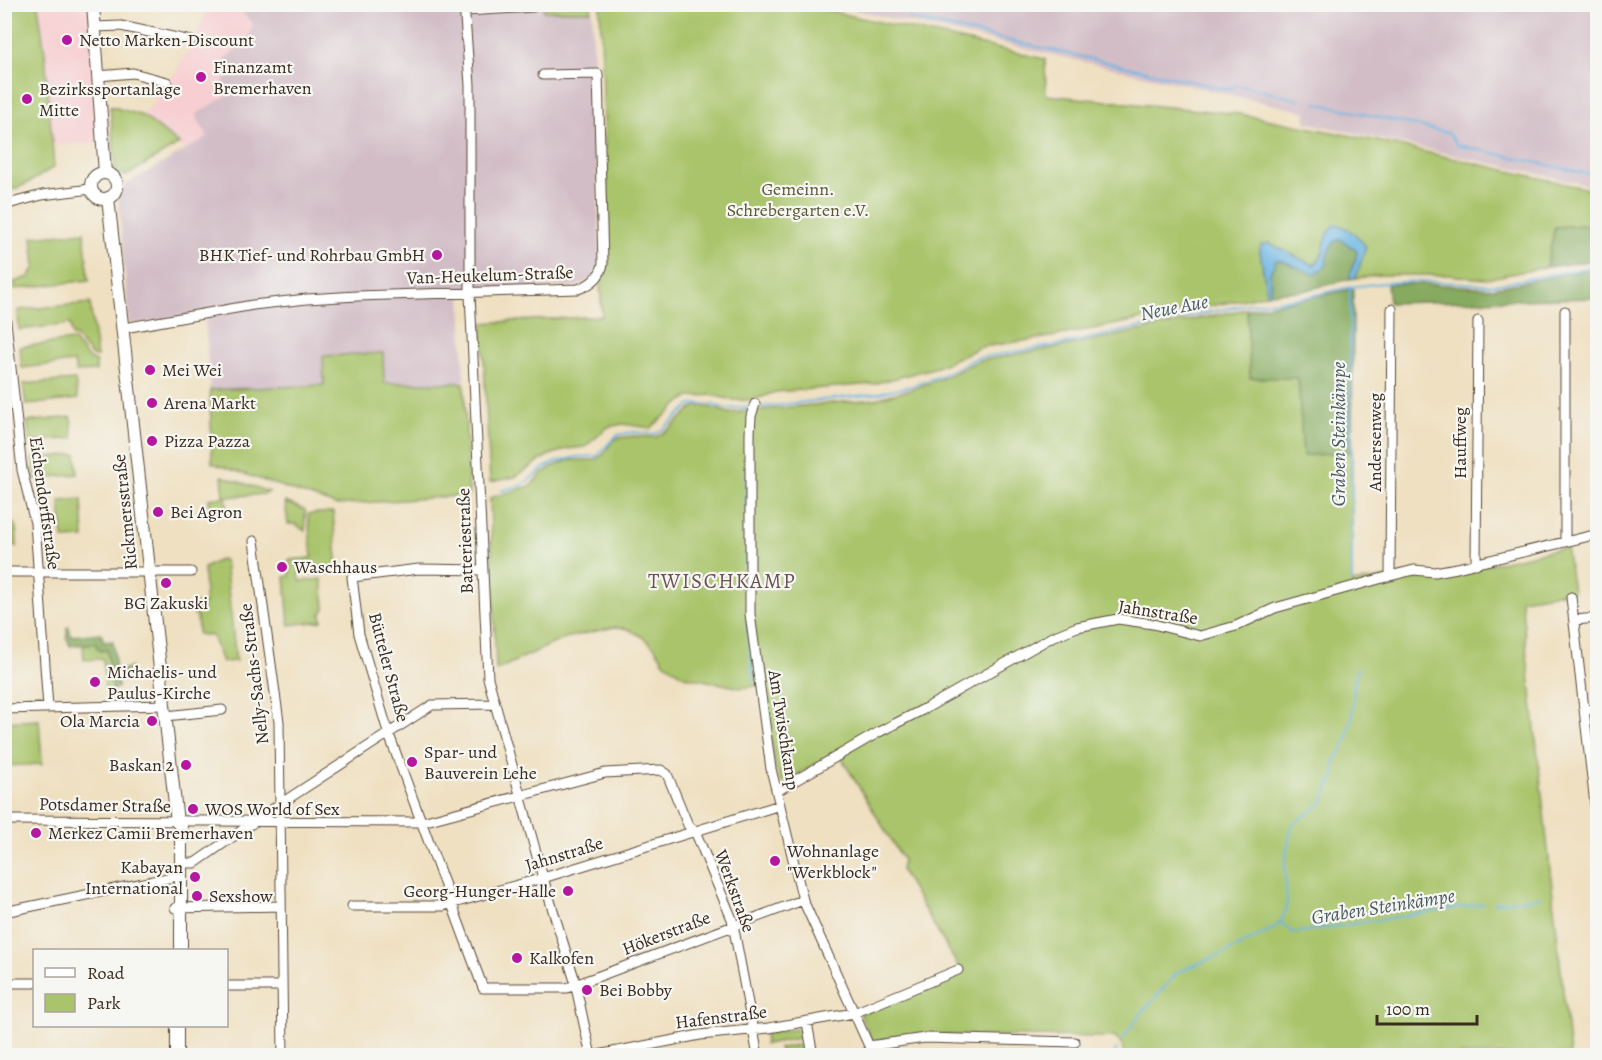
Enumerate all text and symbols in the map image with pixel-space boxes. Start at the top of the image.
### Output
place label: Netto Marken-Discount [79,28,254,52]
marker: Netto Marken-Discount [60,33,74,47]
place label: Finanzamt Bremerhaven [213,55,312,100]
marker: Finanzamt Bremerhaven [194,70,208,84]
place label: Bezirkssportanlage Mitte [39,77,181,122]
marker: Bezirkssportanlage Mitte [20,92,34,106]
park label: Gemeinn. Schrebergarten e.V. [727,177,869,222]
place label: BHK Tief- und Rohrbau GmbH [199,243,425,267]
marker: BHK Tief- und Rohrbau GmbH [430,248,444,262]
street label: Van-Heukelum-Straße [405,260,574,290]
water label: Neue Aue [1138,288,1210,327]
place label: Mei Wei [162,358,222,382]
water label: Graben Steinkämpe [1325,362,1352,506]
marker: Mei Wei [143,363,157,377]
place label: Arena Markt [163,391,256,415]
street label: Andersenweg [1363,393,1387,492]
marker: Arena Markt [145,396,159,410]
street label: Hauffweg [1448,407,1472,479]
place label: Pizza Pazza [164,429,251,453]
marker: Pizza Pazza [145,434,159,448]
street label: Eichendorffstraße [24,435,66,571]
street label: Rickmersstraße [107,453,143,571]
street label: Batteriestraße [451,488,479,594]
place label: Bei Agron [170,500,242,524]
marker: Bei Agron [151,505,165,519]
place label: Waschhaus [293,555,377,579]
marker: Waschhaus [275,560,289,574]
district label: TWISCHKAMP [648,567,796,595]
marker: BG Zakuski [159,576,173,590]
place label: BG Zakuski [124,591,208,615]
street label: Jahnstraße [1117,594,1199,630]
street label: Nelly-Sachs-Straße [233,602,275,746]
street label: Bütteler Straße [363,609,415,725]
place label: Michaelis- und Paulus-Kirche [107,660,217,705]
street label: Am Twischkamp [763,667,805,792]
marker: Michaelis- und Paulus-Kirche [88,675,102,689]
place label: Ola Marcia [60,709,141,733]
marker: Ola Marcia [145,714,159,728]
place label: Spar- und Bauverein Lehe [424,740,537,785]
place label: Baskan 2 [109,753,174,777]
marker: Spar- und Bauverein Lehe [405,755,419,769]
marker: Baskan 2 [179,758,193,772]
street label: Potsdamer Straße [39,792,171,818]
place label: WOS World of Sex [204,797,340,821]
marker: WOS World of Sex [186,802,200,816]
place label: Merkez Camii Bremerhaven [48,821,253,845]
marker: Merkez Camii Bremerhaven [29,826,43,840]
street label: Jahnstraße [522,831,606,877]
place label: Wohnanlage "Werkblock" [786,839,879,884]
street label: Werkstraße [709,845,761,936]
marker: Wohnanlage "Werkblock" [768,854,782,868]
place label: Kabayan International [85,855,184,900]
marker: Kabayan International [188,870,202,884]
place label: Georg-Hunger-Halle [404,879,556,903]
water label: Graben Steinkämpe [1309,882,1457,931]
place label: Sexshow [209,884,273,908]
marker: Georg-Hunger-Halle [561,884,575,898]
marker: Sexshow [190,889,204,903]
street label: Hökerstraße [618,905,714,961]
place label: Kalkofen [529,946,594,970]
legend [33,949,228,1027]
marker: Kalkofen [510,951,524,965]
text: Road [87,961,125,985]
place label: Bei Bobby [599,978,673,1002]
marker: Bei Bobby [580,983,594,997]
scale bar [1377,988,1478,1026]
text: Park [87,991,121,1015]
text: 100 m [1386,997,1430,1021]
street label: Hafenstraße [674,999,768,1035]

